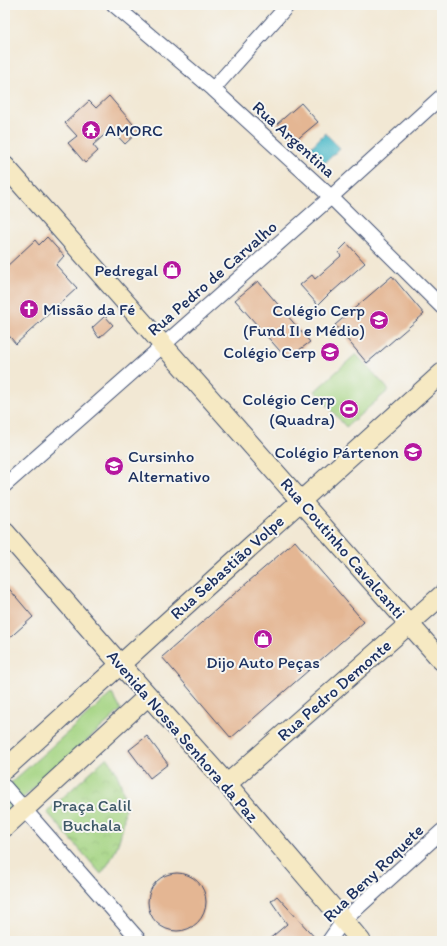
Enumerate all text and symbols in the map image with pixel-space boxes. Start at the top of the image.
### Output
street label: Rua Argentina [249,97,339,181]
temple icon: AMORC [80,119,102,141]
place label: AMORC [105,120,163,140]
street label: Rua Pedro de Carvalho [143,216,281,340]
shop icon: Pedregal [161,259,183,281]
place label: Pedregal [94,260,158,280]
church icon: Missão da Fé [18,298,40,320]
place label: Missão da Fé [43,299,135,319]
place label: Colégio Cerp (Fund II e Médio) [243,300,365,340]
school or university icon: Colégio Cerp (Fund II e Médio) [368,309,390,331]
school or university icon: Colégio Cerp [319,341,341,363]
place label: Colégio Cerp [223,342,316,362]
place label: Colégio Cerp (Quadra) [242,389,335,429]
sports icon: Colégio Cerp (Quadra) [338,398,360,420]
school or university icon: Colégio Pártenon [402,441,424,463]
place label: Colégio Pártenon [274,442,399,462]
place label: Cursinho Alternativo [128,446,210,486]
school or university icon: Cursinho Alternativo [103,455,125,477]
street label: Rua Coutinho Cavalcanti [276,474,410,622]
street label: Rua Sebastião Volpe [166,511,288,623]
shop icon: Dijo Auto Peças [252,628,274,650]
street label: Rua Pedro Demonte [273,635,395,745]
street label: Avenida Nossa Senhora da Paz [103,646,263,826]
place label: Dijo Auto Peças [206,652,320,672]
park label: Praça Calil Buchala [52,795,132,835]
street label: Rua Beny Roquete [319,820,427,926]

